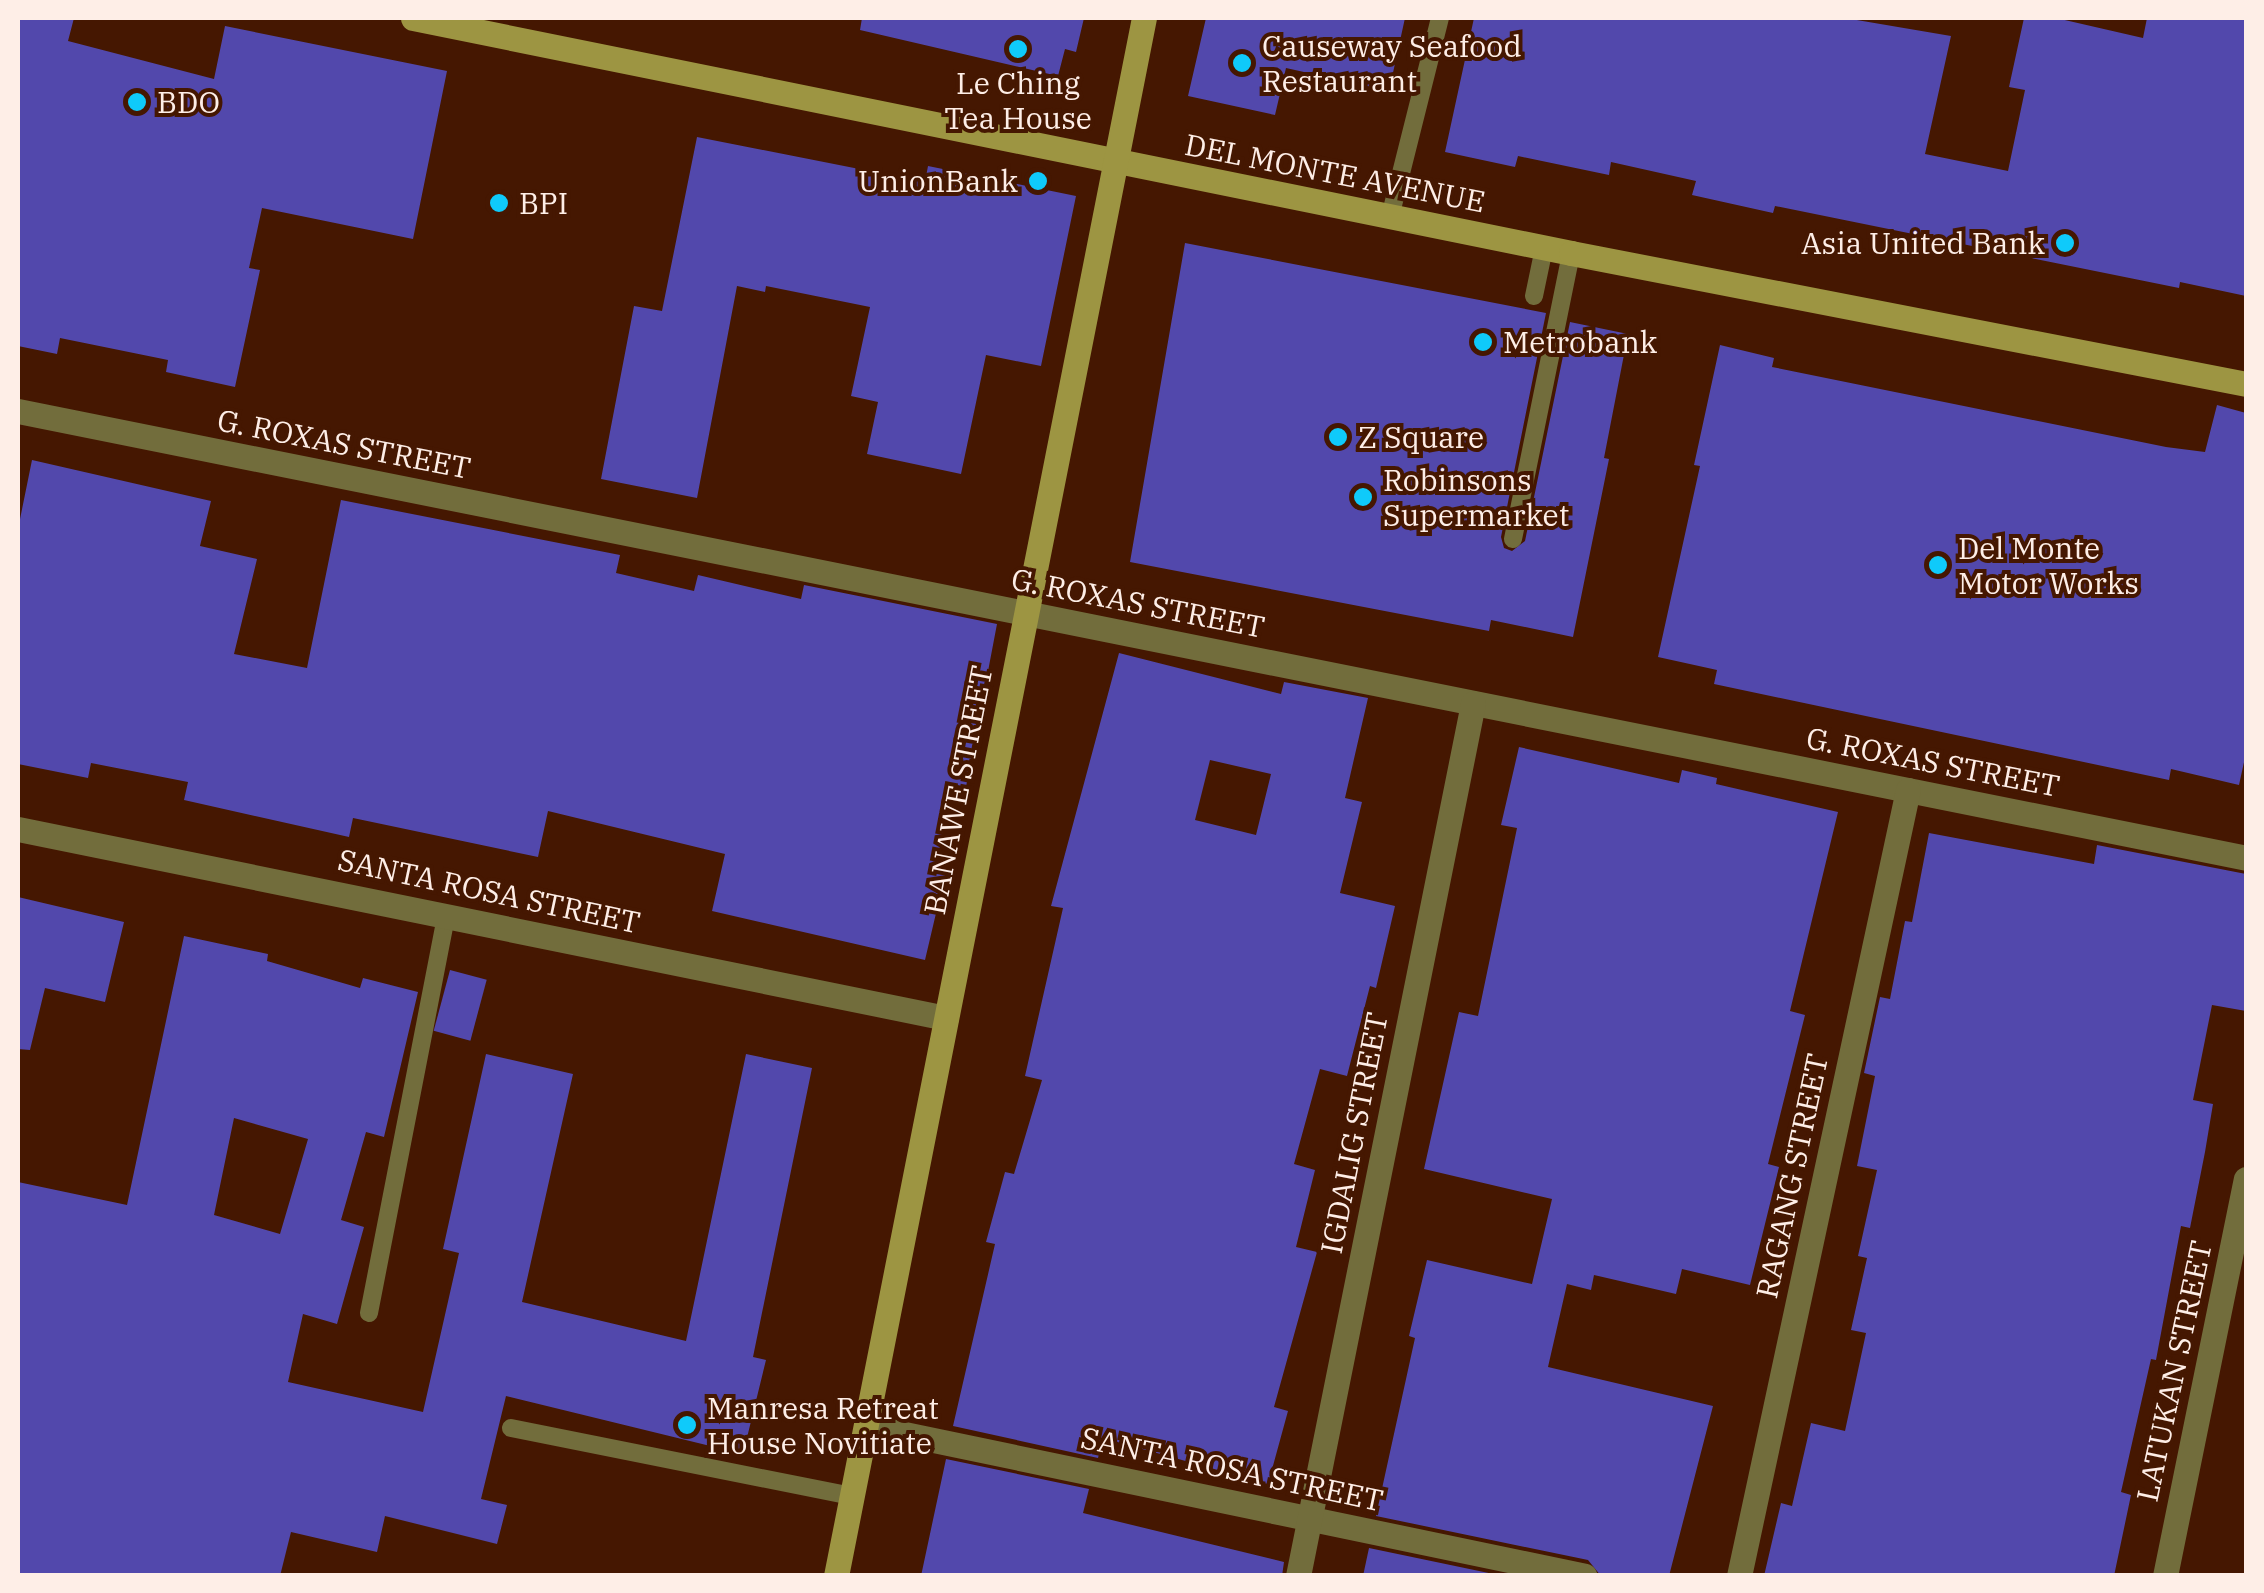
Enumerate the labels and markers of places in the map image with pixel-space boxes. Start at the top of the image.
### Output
place label: Causeway Seafood Restaurant [1262,28,1522,98]
marker: Le Ching Tea House [1007,38,1029,60]
marker: Causeway Seafood Restaurant [1231,52,1253,74]
place label: Le Ching Tea House [944,65,1092,136]
place label: BDO [157,84,220,120]
marker: BDO [126,91,148,113]
place label: UnionBank [858,163,1018,199]
marker: UnionBank [1027,170,1049,192]
place label: BPI [519,185,568,221]
marker: BPI [488,192,510,214]
place label: Asia United Bank [1801,225,2045,261]
marker: Asia United Bank [2054,232,2076,254]
place label: Metrobank [1503,324,1657,360]
marker: Metrobank [1472,331,1494,353]
place label: Z Square [1358,419,1484,455]
marker: Z Square [1327,426,1349,448]
place label: Robinsons Supermarket [1383,462,1569,532]
marker: Robinsons Supermarket [1352,486,1374,508]
place label: Del Monte Motor Works [1958,530,2139,600]
marker: Del Monte Motor Works [1927,554,1949,576]
place label: Manresa Retreat House Novitiate [707,1390,939,1460]
marker: Manresa Retreat House Novitiate [676,1414,698,1436]

